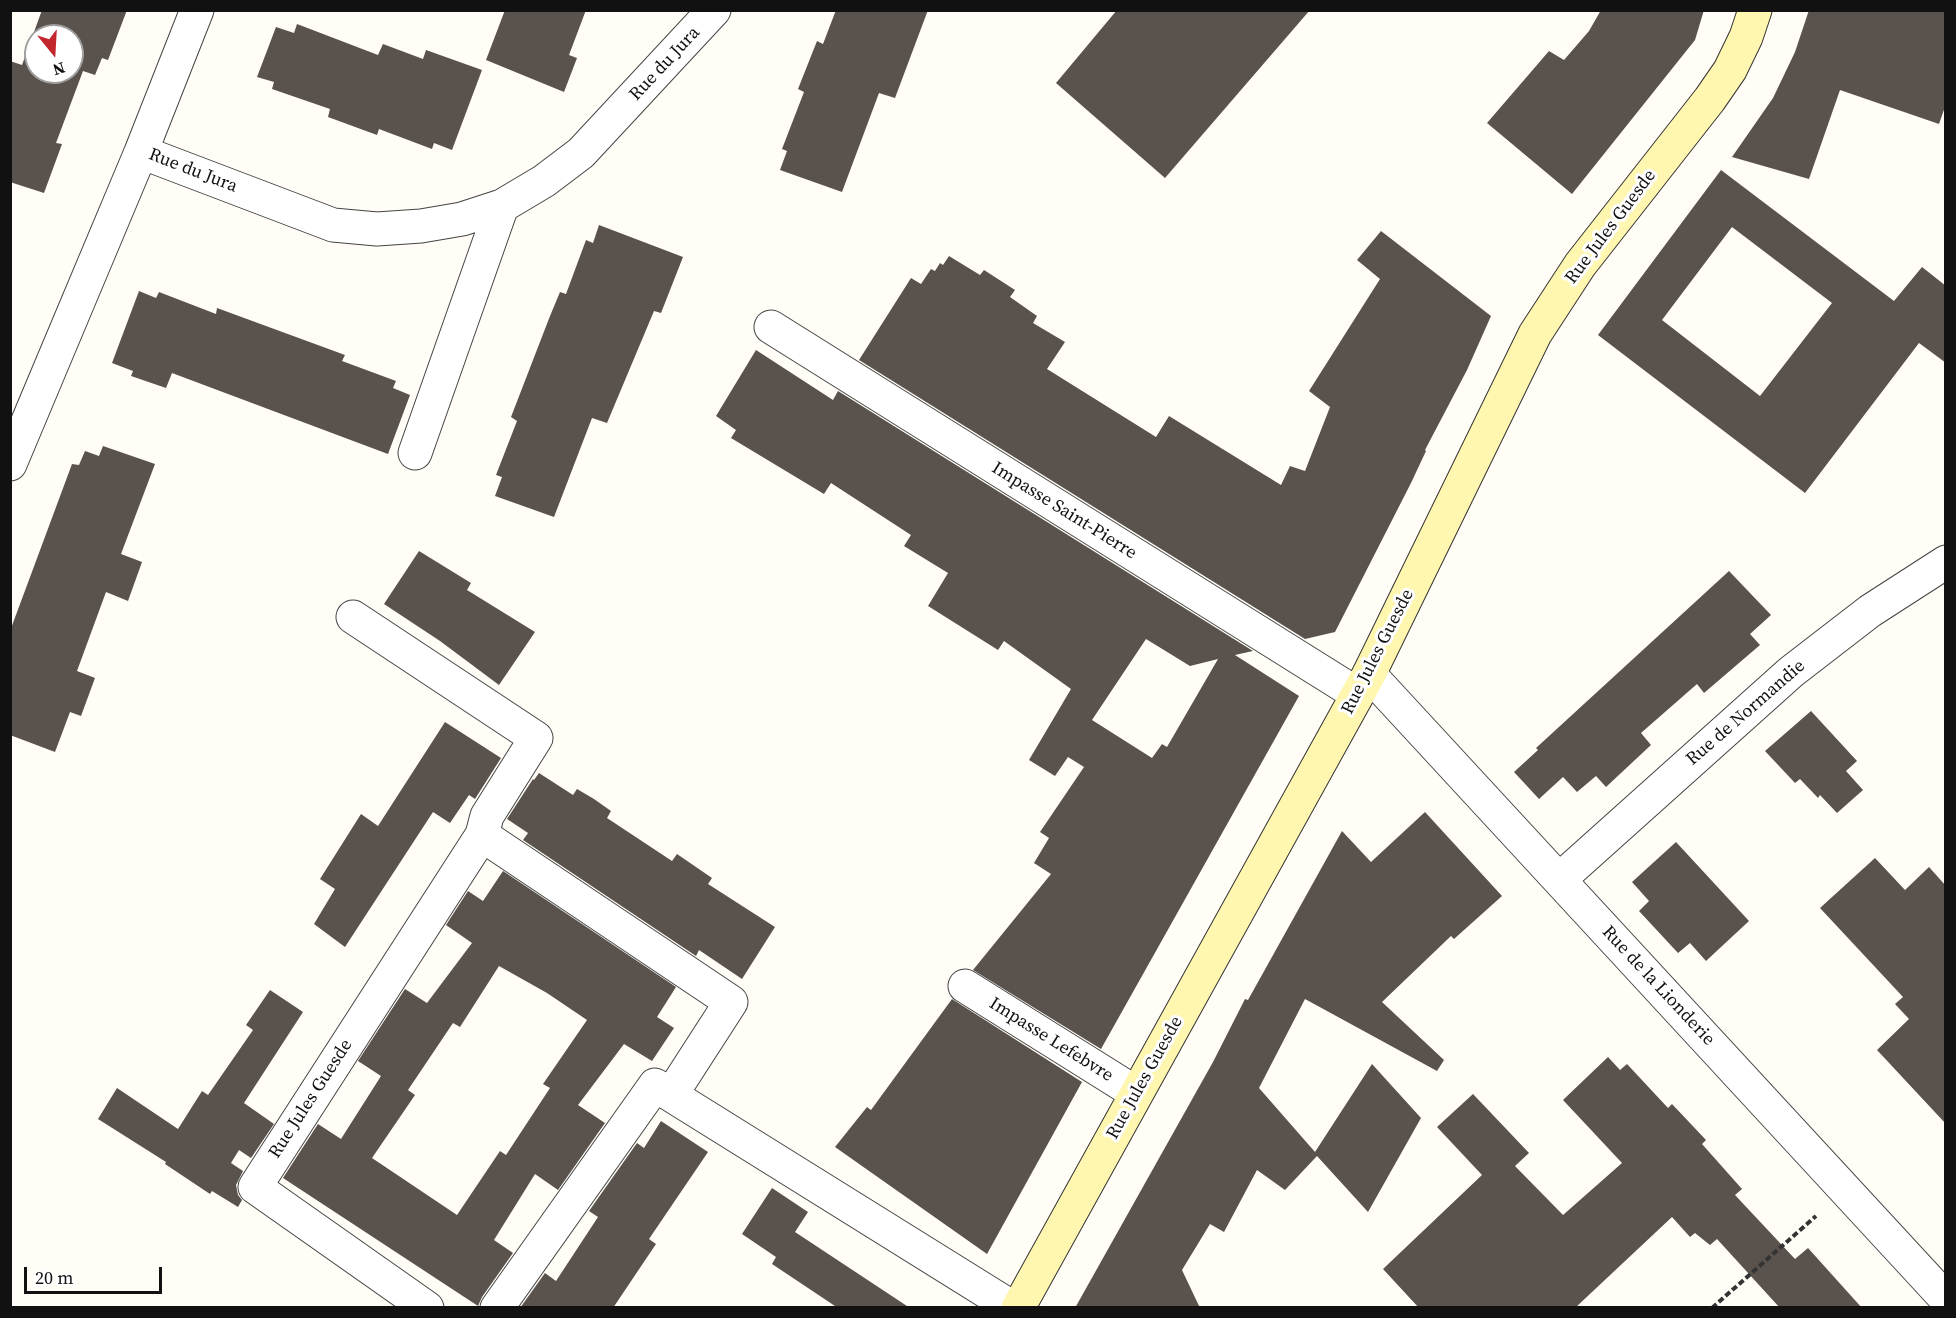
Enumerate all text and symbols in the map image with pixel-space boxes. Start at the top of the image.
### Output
street label: Rue du Jura [625,23,705,105]
north arrow [24,24,84,84]
text: N [50,57,68,81]
street label: Rue du Jura [146,144,240,198]
street label: Rue Jules Guesde [1561,166,1661,288]
street label: Impasse Saint-Pierre [988,458,1140,564]
street label: Rue Jules Guesde [1337,586,1419,718]
street label: Rue de Normandie [1682,656,1810,770]
street label: Rue de la Lionderie [1597,922,1719,1050]
street label: Impasse Lefebvre [985,993,1117,1087]
street label: Rue Jules Guesde [1102,1013,1188,1143]
street label: Rue Jules Guesde [265,1035,357,1163]
scale bar [27,1255,165,1293]
text: 20 m [35,1265,73,1290]

